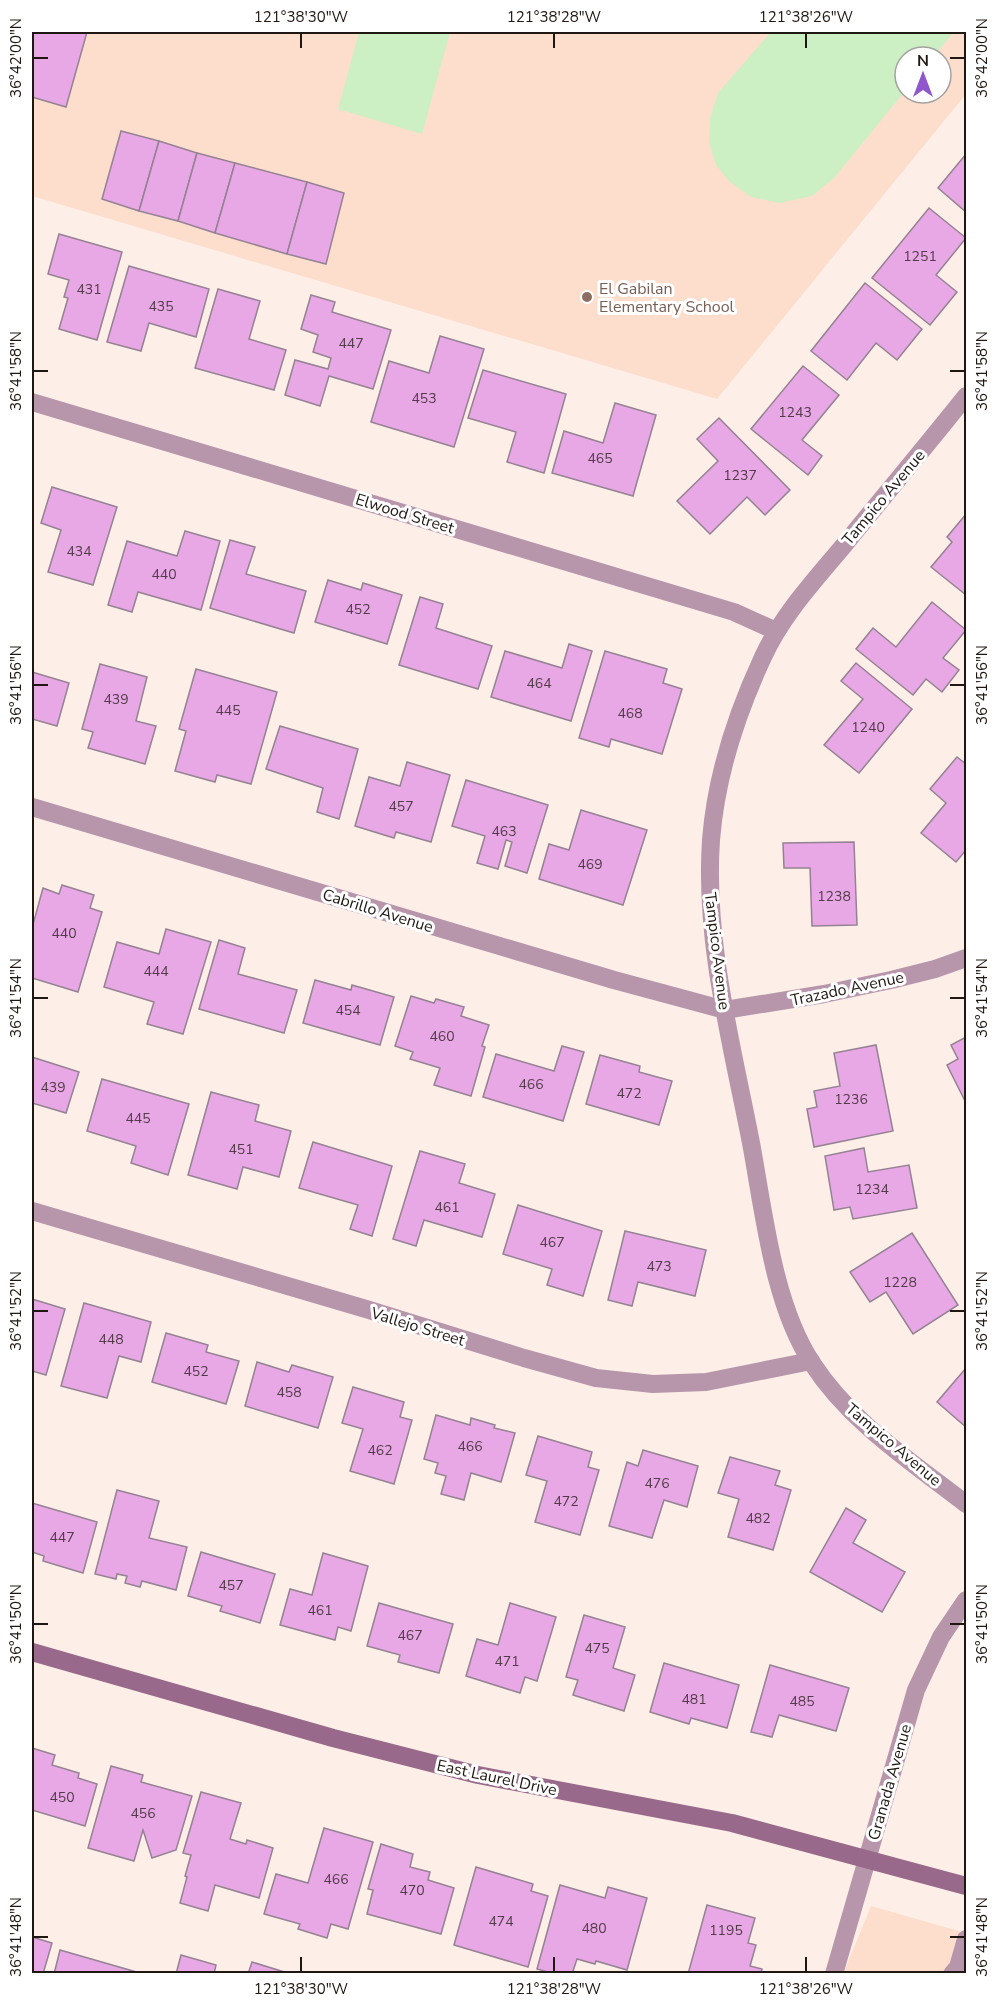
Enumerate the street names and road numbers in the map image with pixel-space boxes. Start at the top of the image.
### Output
street label: Tampico Avenue [837,445,930,550]
street label: Elwood Street [353,489,457,540]
street label: Cabrillo Avenue [320,884,436,938]
street label: Tampico Avenue [699,891,735,1011]
street label: Trazado Avenue [789,966,906,1012]
street label: Vallejo Street [367,1302,468,1352]
street label: Tampico Avenue [841,1398,946,1491]
street label: Granada Avenue [863,1722,917,1843]
street label: East Laurel Drive [435,1755,559,1801]

